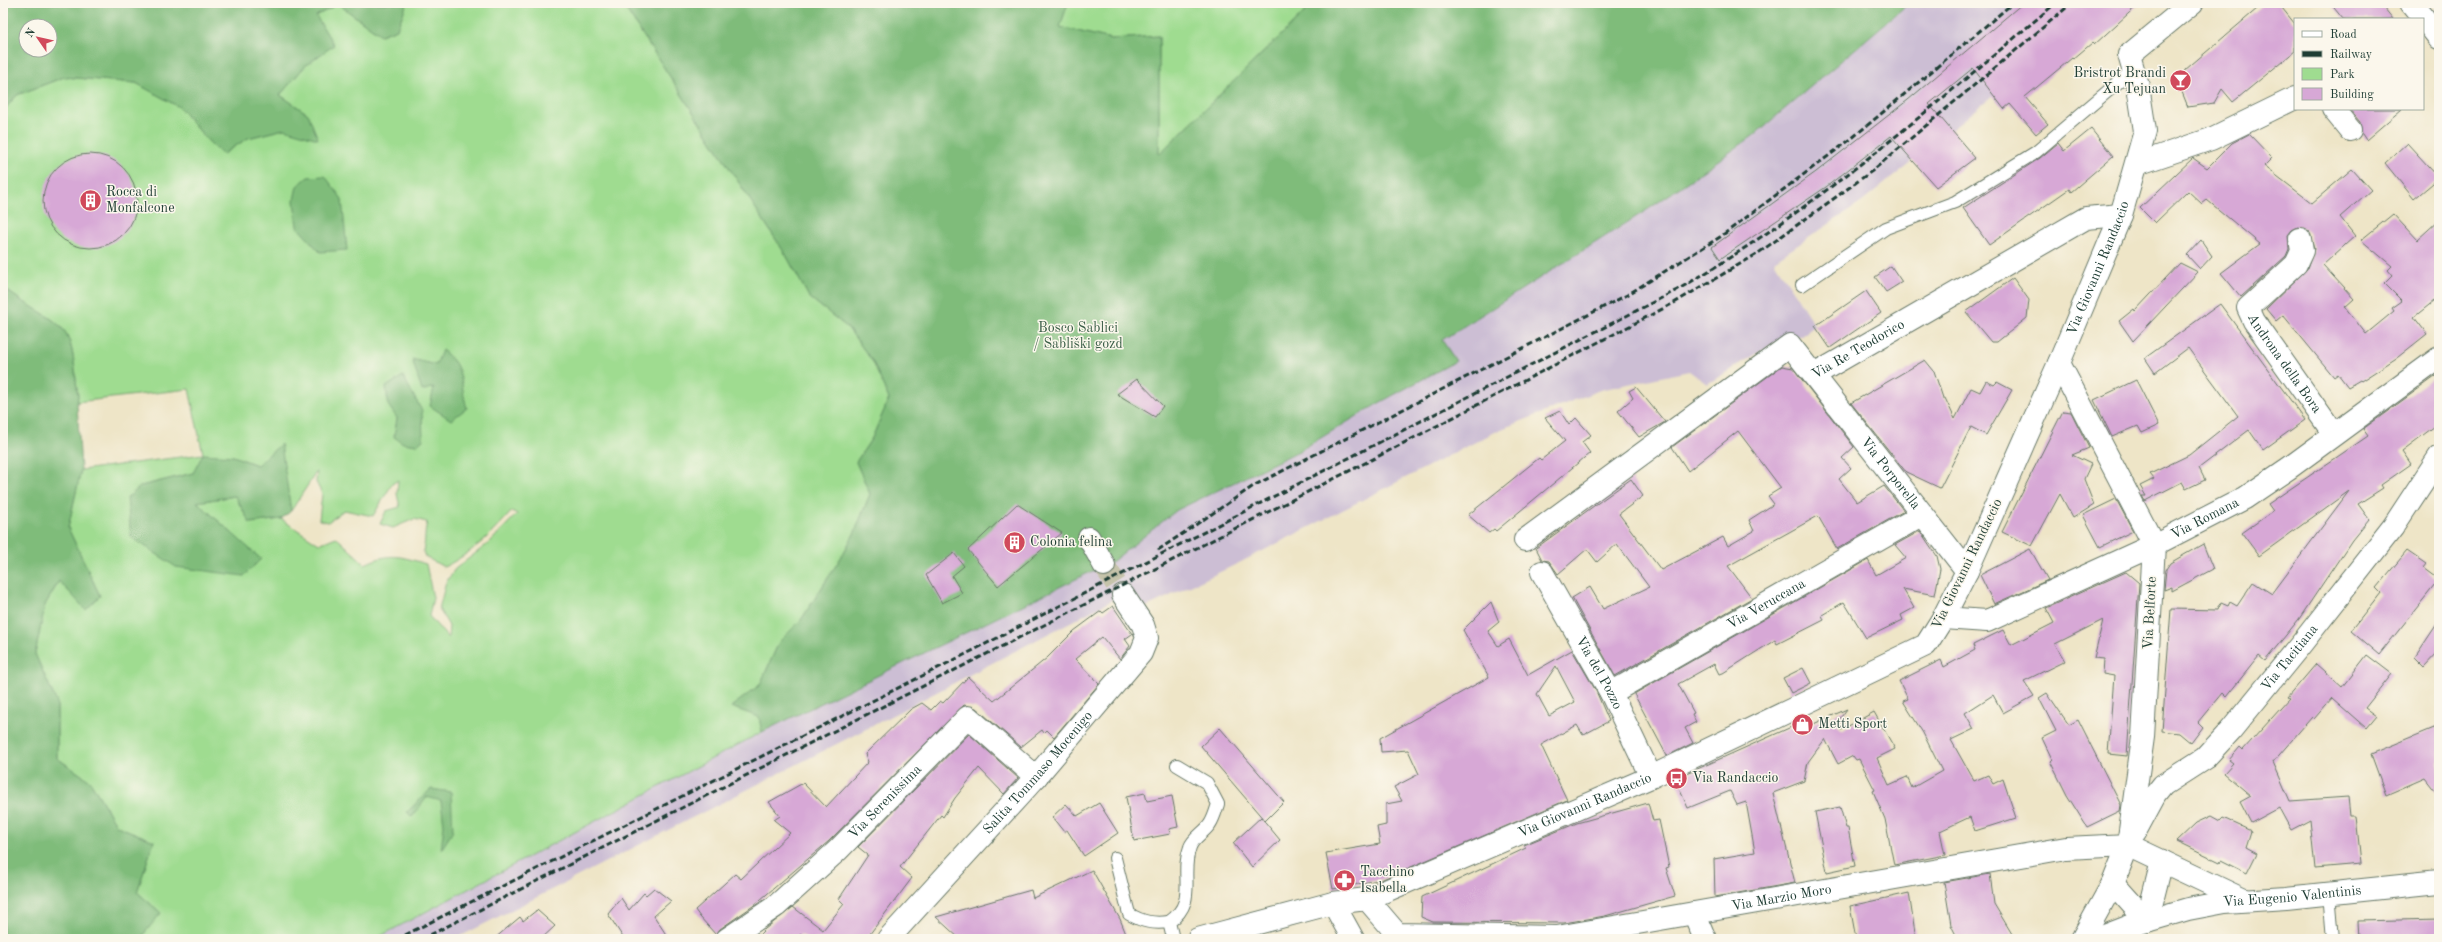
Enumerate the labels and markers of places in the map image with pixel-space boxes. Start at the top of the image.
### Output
place label: Bristrot Brandi Xu Tejuan [2073,66,2166,96]
bar icon: Bristrot Brandi Xu Tejuan [2168,68,2194,94]
place label: Rocca di Monfalcone [106,185,175,215]
building icon: Rocca di Monfalcone [77,187,103,213]
building icon: Colonia felina [1001,529,1027,555]
place label: Colonia felina [1030,535,1112,549]
shop icon: Metti Sport [1790,711,1816,737]
place label: Metti Sport [1818,717,1887,731]
bus stop icon: Via Randaccio [1663,765,1689,791]
place label: Via Randaccio [1692,771,1779,785]
place label: Tacchino Isabella [1360,865,1414,895]
pharmacy icon: Tacchino Isabella [1332,867,1358,893]

